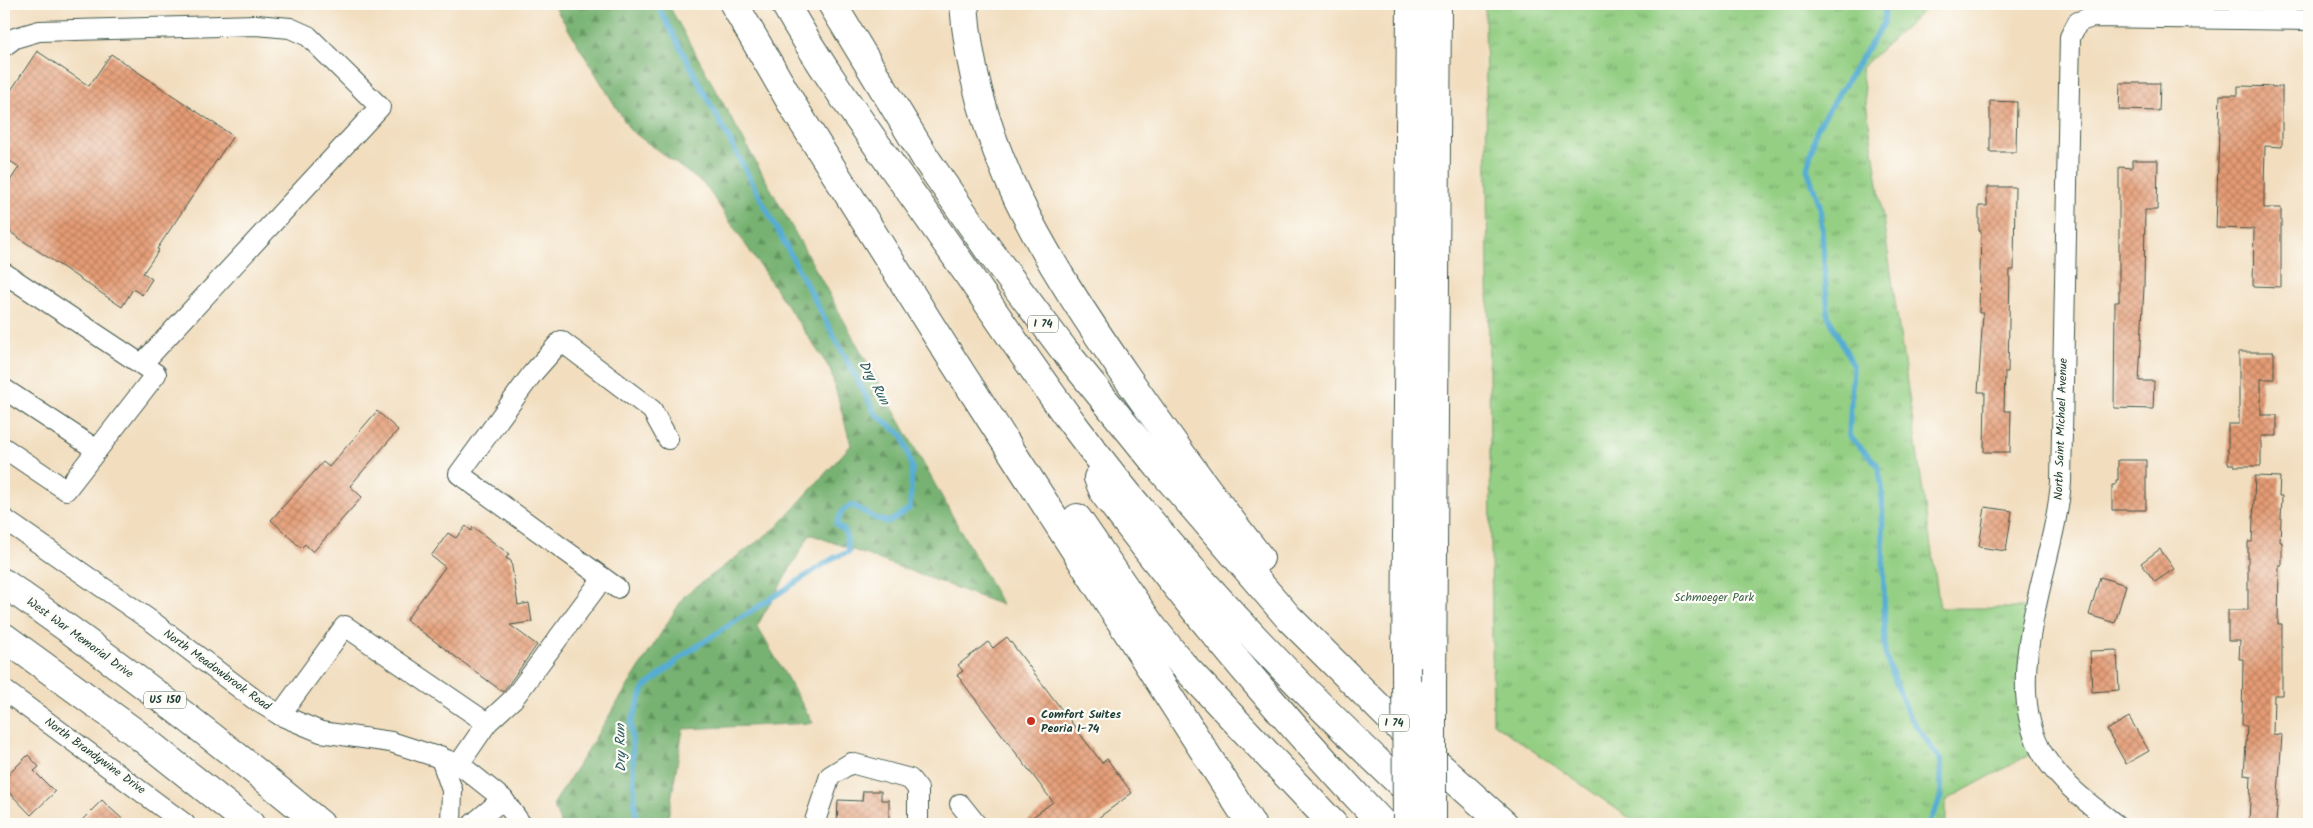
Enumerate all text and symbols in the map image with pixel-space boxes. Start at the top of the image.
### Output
road number: I 74 [1028,316,1058,332]
water label: Dry Run [853,357,896,411]
street label: North Saint Michael Avenue [2049,357,2073,500]
park label: Schmoeger Park [1674,588,1754,607]
street label: West War Memorial Drive [23,593,138,684]
street label: North Meadowbrook Road [159,624,276,716]
road number: US 150 [144,692,186,708]
place label: Comfort Suites Peoria I-74 [1041,705,1122,738]
street label: North Brandywine Drive [40,713,150,800]
road number: I 74 [1379,714,1409,731]
marker: Comfort Suites Peoria I-74 [1025,715,1037,727]
water label: Dry Run [610,722,632,772]

